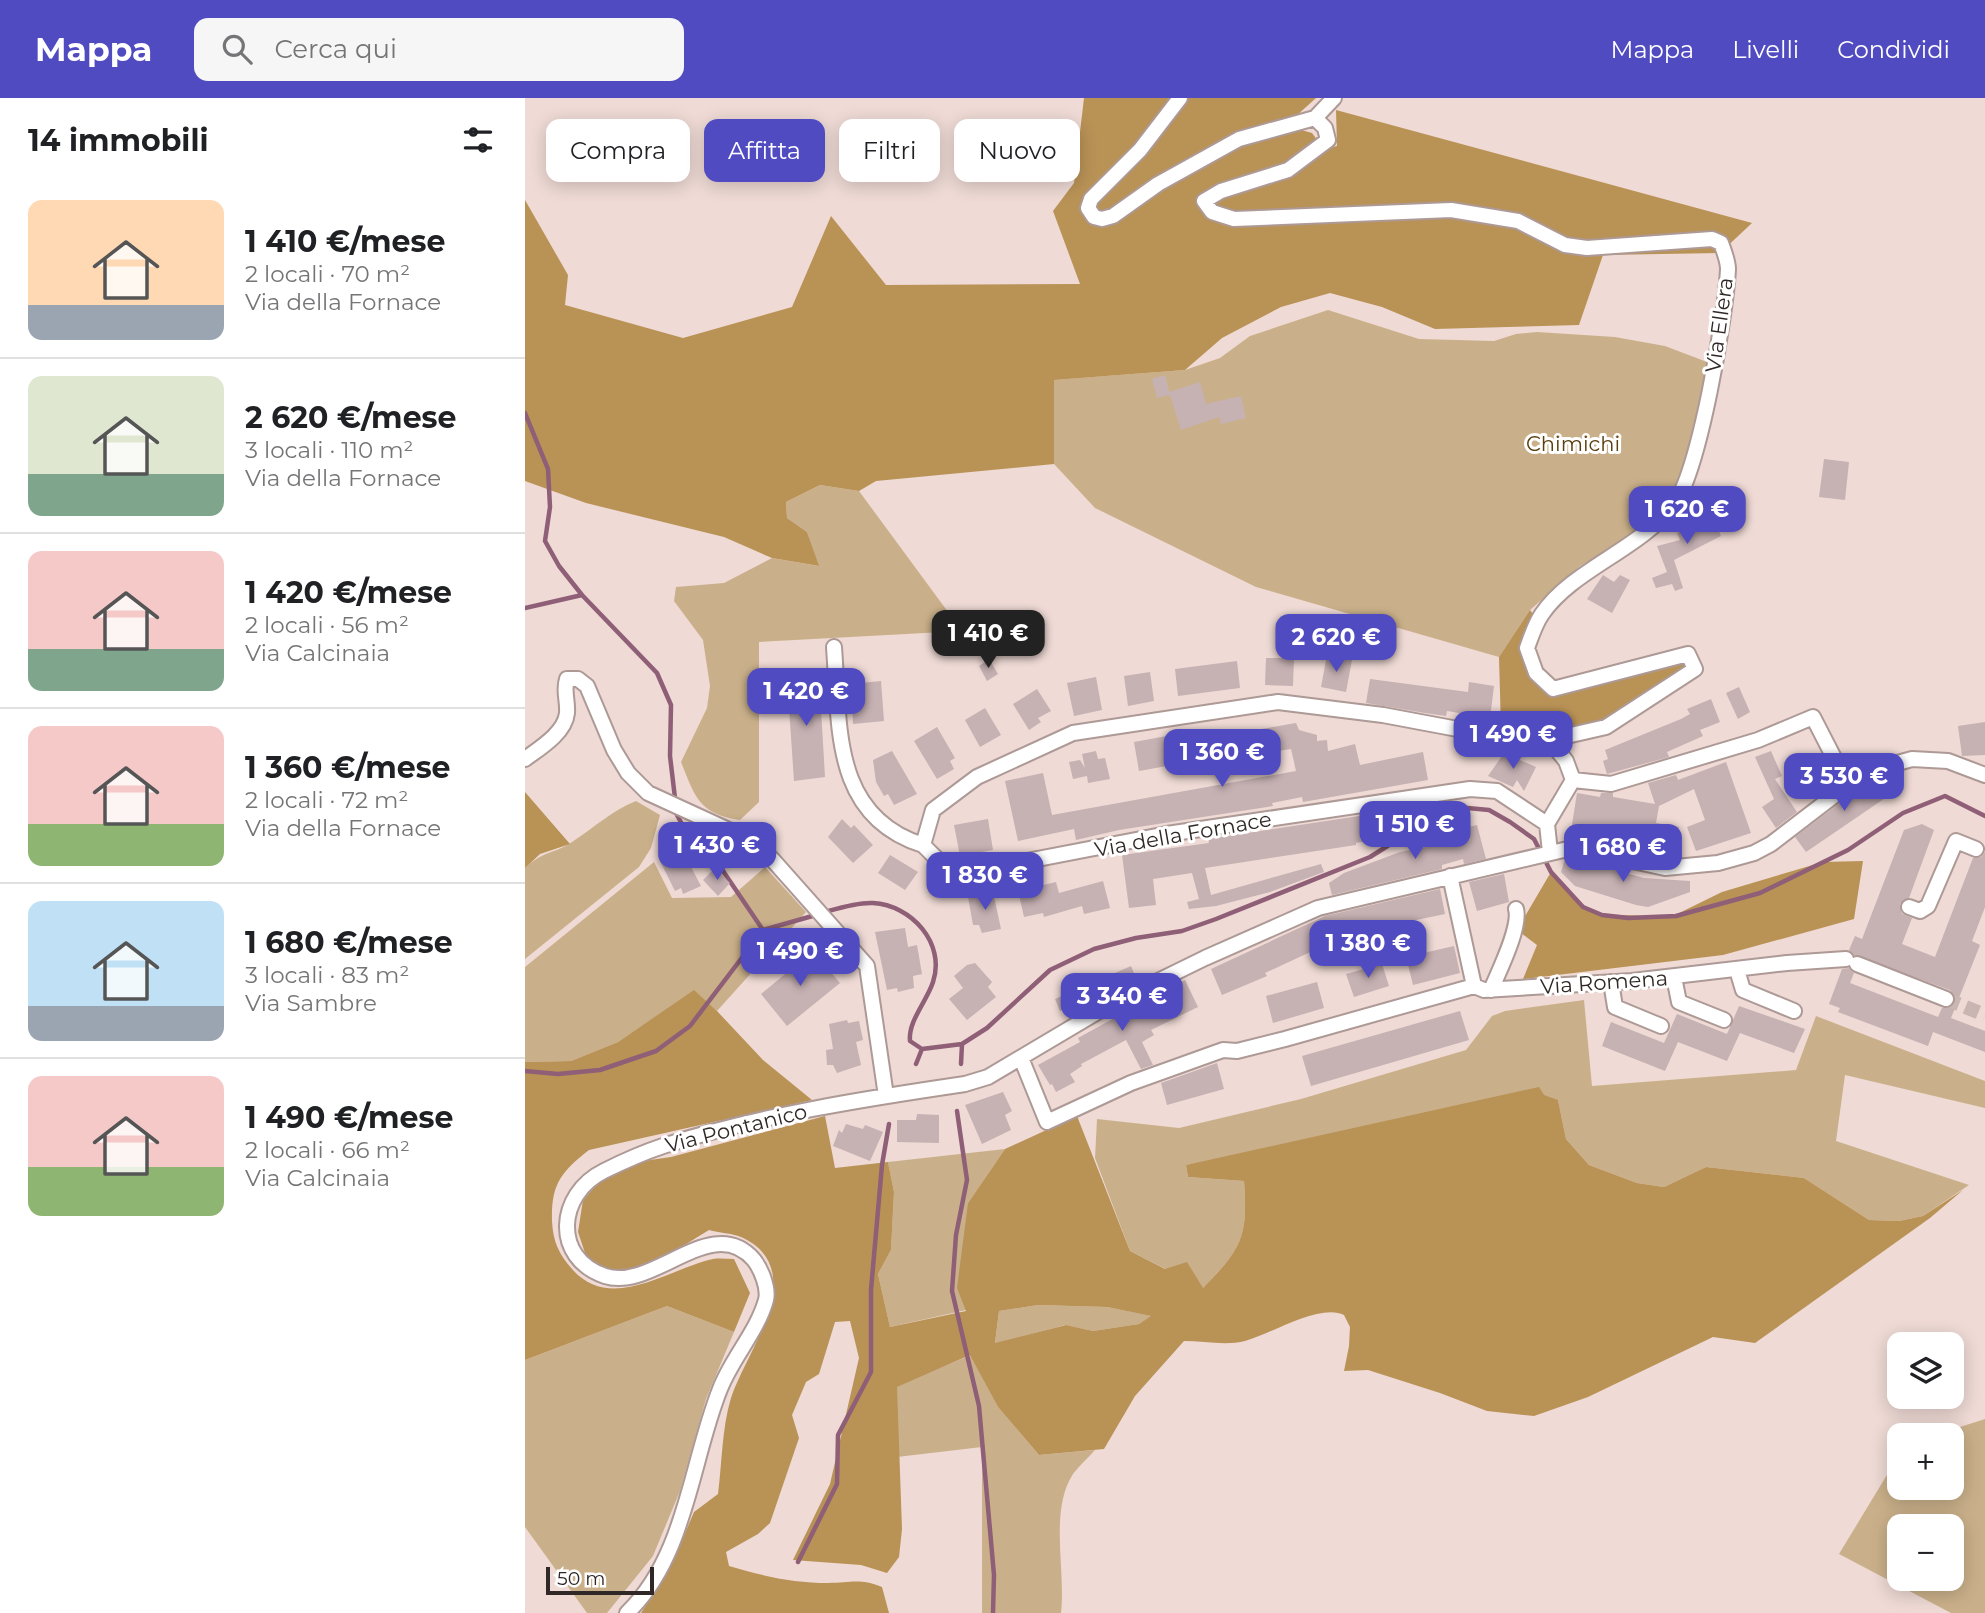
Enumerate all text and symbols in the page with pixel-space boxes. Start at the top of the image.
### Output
search box [194,18,684,81]
text: Mappa [35,29,152,69]
icon: search [218,30,256,68]
text: Cerca qui [274,33,397,65]
text: Mappa [1611,35,1694,64]
text: Livelli [1732,35,1799,64]
text: Condividi [1837,35,1950,64]
chip: Compra [546,119,690,182]
chip: Affitta [704,119,825,182]
chip: Filtri [839,119,940,182]
chip: Nuovo [954,119,1080,182]
icon: filters [459,121,497,159]
text: 14 immobili [28,122,208,159]
text: 1 410 €/mese [245,223,445,260]
icon: home [84,228,168,312]
text: 2 locali · 70 m² [245,260,410,288]
street label: Via Ellera [1700,276,1738,374]
text: Via della Fornace [245,288,441,316]
text: 2 620 €/mese [245,399,456,436]
icon: home [84,404,168,488]
park label: Chimichi [1526,431,1620,456]
text: 3 locali · 110 m² [245,436,414,464]
text: Via della Fornace [245,464,441,492]
pin: 1 620 € [1622,486,1752,546]
text: 1 620 € [1645,495,1729,523]
text: 1 420 €/mese [245,574,452,611]
icon: home [84,579,168,663]
pin: 1 410 € [923,610,1053,670]
text: 2 locali · 56 m² [245,611,409,639]
pin: 2 620 € [1271,614,1401,674]
text: 1 410 € [948,619,1028,647]
text: 2 620 € [1291,623,1381,651]
text: Via Calcinaia [245,639,390,667]
pin: 1 420 € [741,668,871,728]
text: 1 420 € [763,677,849,705]
pin: 1 490 € [1448,712,1578,771]
text: 1 490 € [1470,720,1556,748]
pin: 1 360 € [1157,730,1287,789]
text: 1 360 € [1180,738,1264,766]
text: 1 360 €/mese [245,749,451,786]
icon: home [84,754,168,838]
pin: 3 530 € [1779,754,1909,813]
text: 3 530 € [1800,762,1888,790]
text: 2 locali · 72 m² [245,786,408,814]
pin: 1 510 € [1350,802,1480,861]
street label: Via della Fornace [1093,806,1273,862]
text: 1 510 € [1375,810,1455,838]
text: Via della Fornace [245,814,441,842]
pin: 1 430 € [652,822,782,882]
pin: 1 680 € [1558,824,1688,884]
text: 1 430 € [674,831,760,859]
text: 1 680 € [1580,833,1666,861]
pin: 1 830 € [920,852,1050,912]
text: 1 830 € [942,861,1028,889]
pin: 1 380 € [1303,920,1433,980]
text: 1 680 €/mese [245,924,453,961]
pin: 1 490 € [735,928,865,988]
icon: home [84,929,168,1013]
text: 1 380 € [1325,929,1411,957]
text: 1 490 € [757,937,843,965]
text: 3 locali · 83 m² [245,961,409,989]
street label: Via Romena [1539,965,1669,999]
pin: 3 340 € [1057,974,1187,1033]
text: 3 340 € [1077,982,1167,1010]
text: Via Sambre [245,989,377,1017]
street label: Via Pontanico [663,1098,809,1158]
text: 1 490 €/mese [245,1099,453,1136]
icon: home [84,1104,168,1188]
text: 2 locali · 66 m² [245,1136,410,1164]
text: Via Calcinaia [245,1164,390,1192]
map controls [1887,1332,1964,1591]
button: layers [1887,1332,1964,1409]
button: + [1887,1423,1964,1500]
button: − [1887,1514,1964,1591]
scale bar [546,1564,655,1596]
text: 50 m [557,1567,605,1590]

